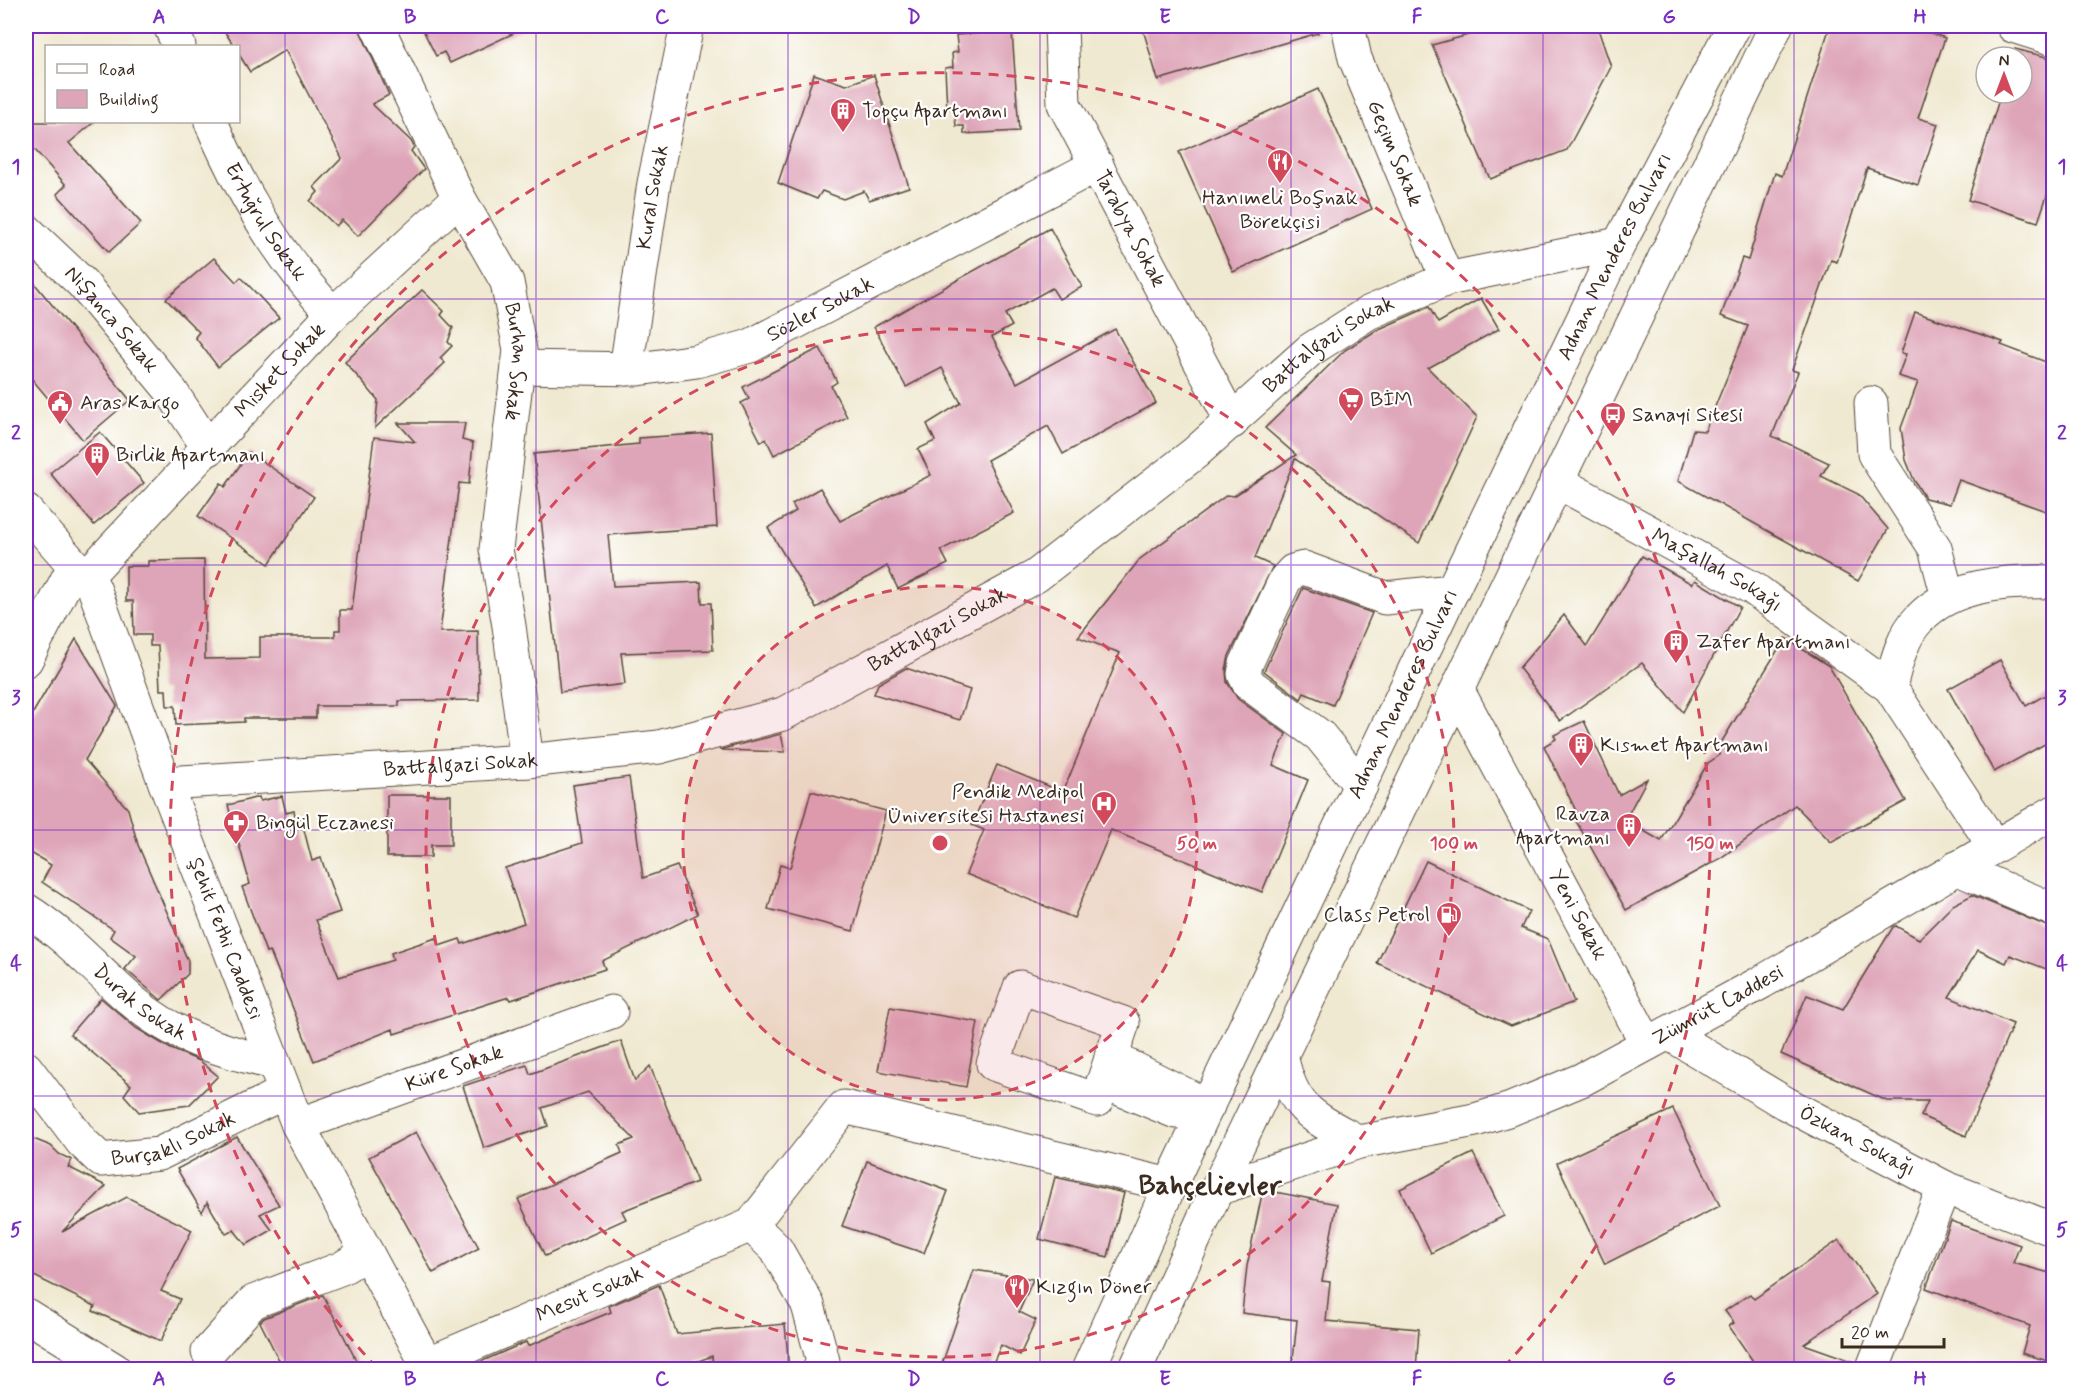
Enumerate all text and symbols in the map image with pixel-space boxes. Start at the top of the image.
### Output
text: A [152,4,166,31]
text: B [404,4,417,31]
text: C [655,4,670,31]
text: D [907,4,921,31]
text: E [1159,4,1171,31]
text: F [1412,4,1423,31]
text: G [1662,4,1676,31]
text: H [1913,4,1927,31]
legend [45,45,240,123]
north arrow [1974,45,2034,105]
text: N [1999,51,2009,72]
text: Road [99,58,135,82]
text: Building [99,88,159,114]
building icon: Topçu Apartmanı [828,96,858,134]
street label: Geçim Sokak [1360,96,1429,211]
place label: Topçu Apartmanı [862,97,1008,126]
street label: Kural Sokak [630,142,676,251]
restaurant icon: Hanımeli Boşnak Börekçisi [1265,147,1295,185]
street label: Adnan Menderes Bulvarı [1551,148,1679,365]
text: 1 [12,154,20,181]
text: 1 [2058,154,2066,181]
street label: Ertuğrul Sokak [218,158,313,287]
street label: Tarabya Sokak [1087,165,1172,292]
place label: Hanımeli Boşnak Börekçisi [1202,184,1358,236]
street label: Nişanca Sokak [58,260,165,379]
street label: Sözler Sokak [762,270,879,349]
street label: Battalgazi Sokak [1257,289,1399,400]
street label: Burhan Sokak [497,300,534,423]
street label: Misket Sokak [228,316,332,424]
supermarket icon: BİM [1336,385,1366,423]
place label: BİM [1370,386,1413,414]
public building icon: Aras Kargo [45,388,75,426]
place label: Aras Kargo [80,389,180,419]
bus stop icon: Sanayi Sitesi [1598,400,1628,438]
place label: Sanayi Sitesi [1632,401,1743,429]
text: 2 [11,420,21,447]
text: 2 [2057,420,2067,447]
building icon: Birlik Apartmanı [82,440,112,478]
place label: Birlik Apartmanı [116,441,265,470]
street label: Maşallah Sokağı [1647,522,1788,619]
street label: Battalgazi Sokak [863,580,1012,679]
street label: Adnan Menderes Bulvarı [1341,584,1465,803]
building icon: Zafer Apartmanı [1661,627,1691,665]
place label: Zafer Apartmanı [1696,628,1851,657]
text: 3 [11,685,21,712]
text: 3 [2057,685,2067,712]
building icon: Kısmet Apartmanı [1566,730,1596,768]
place label: Kısmet Apartmanı [1600,731,1769,760]
street label: Battalgazi Sokak [382,746,539,784]
place label: Pendik Medipol Üniversitesi Hastanesi [887,778,1084,830]
hospital icon: Pendik Medipol Üniversitesi Hastanesi [1089,789,1119,827]
place label: Ravza Apartmanı [1516,800,1610,853]
pharmacy icon: Bingül Eczanesi [221,808,251,846]
place label: Bingül Eczanesi [256,809,394,838]
building icon: Ravza Apartmanı [1614,811,1644,849]
text: 50 m [1177,832,1217,856]
text: 100 m [1430,832,1478,856]
text: 150 m [1686,832,1734,856]
centre of rings [930,833,950,853]
street label: Şehit Fethi Caddesi [181,853,270,1024]
street label: Yeni Sokak [1542,864,1614,966]
fuel station icon: Class Petrol [1434,900,1464,938]
place label: Class Petrol [1323,901,1430,929]
text: 4 [10,951,22,978]
text: 4 [2056,951,2068,978]
street label: Durak Sokak [86,958,191,1047]
street label: Zümrüt Caddesi [1647,958,1789,1053]
street label: Küre Sokak [401,1038,507,1099]
street label: Özkan Sokağı [1794,1099,1920,1183]
street label: Burçaklı Sokak [110,1105,240,1173]
district label: Bahçelievler [1138,1169,1283,1204]
text: 5 [10,1217,22,1244]
text: 5 [2056,1217,2068,1244]
street label: Mesut Sokak [532,1259,647,1330]
restaurant icon: Kızgın Döner [1002,1272,1032,1310]
place label: Kızgın Döner [1036,1273,1152,1303]
scale bar [1842,1311,1944,1349]
text: 20 m [1851,1321,1889,1345]
text: A [152,1366,166,1393]
text: B [404,1366,417,1393]
text: C [655,1366,670,1393]
text: D [907,1366,921,1393]
text: E [1159,1366,1171,1393]
text: F [1412,1366,1423,1393]
text: G [1662,1366,1676,1393]
text: H [1913,1366,1927,1393]

